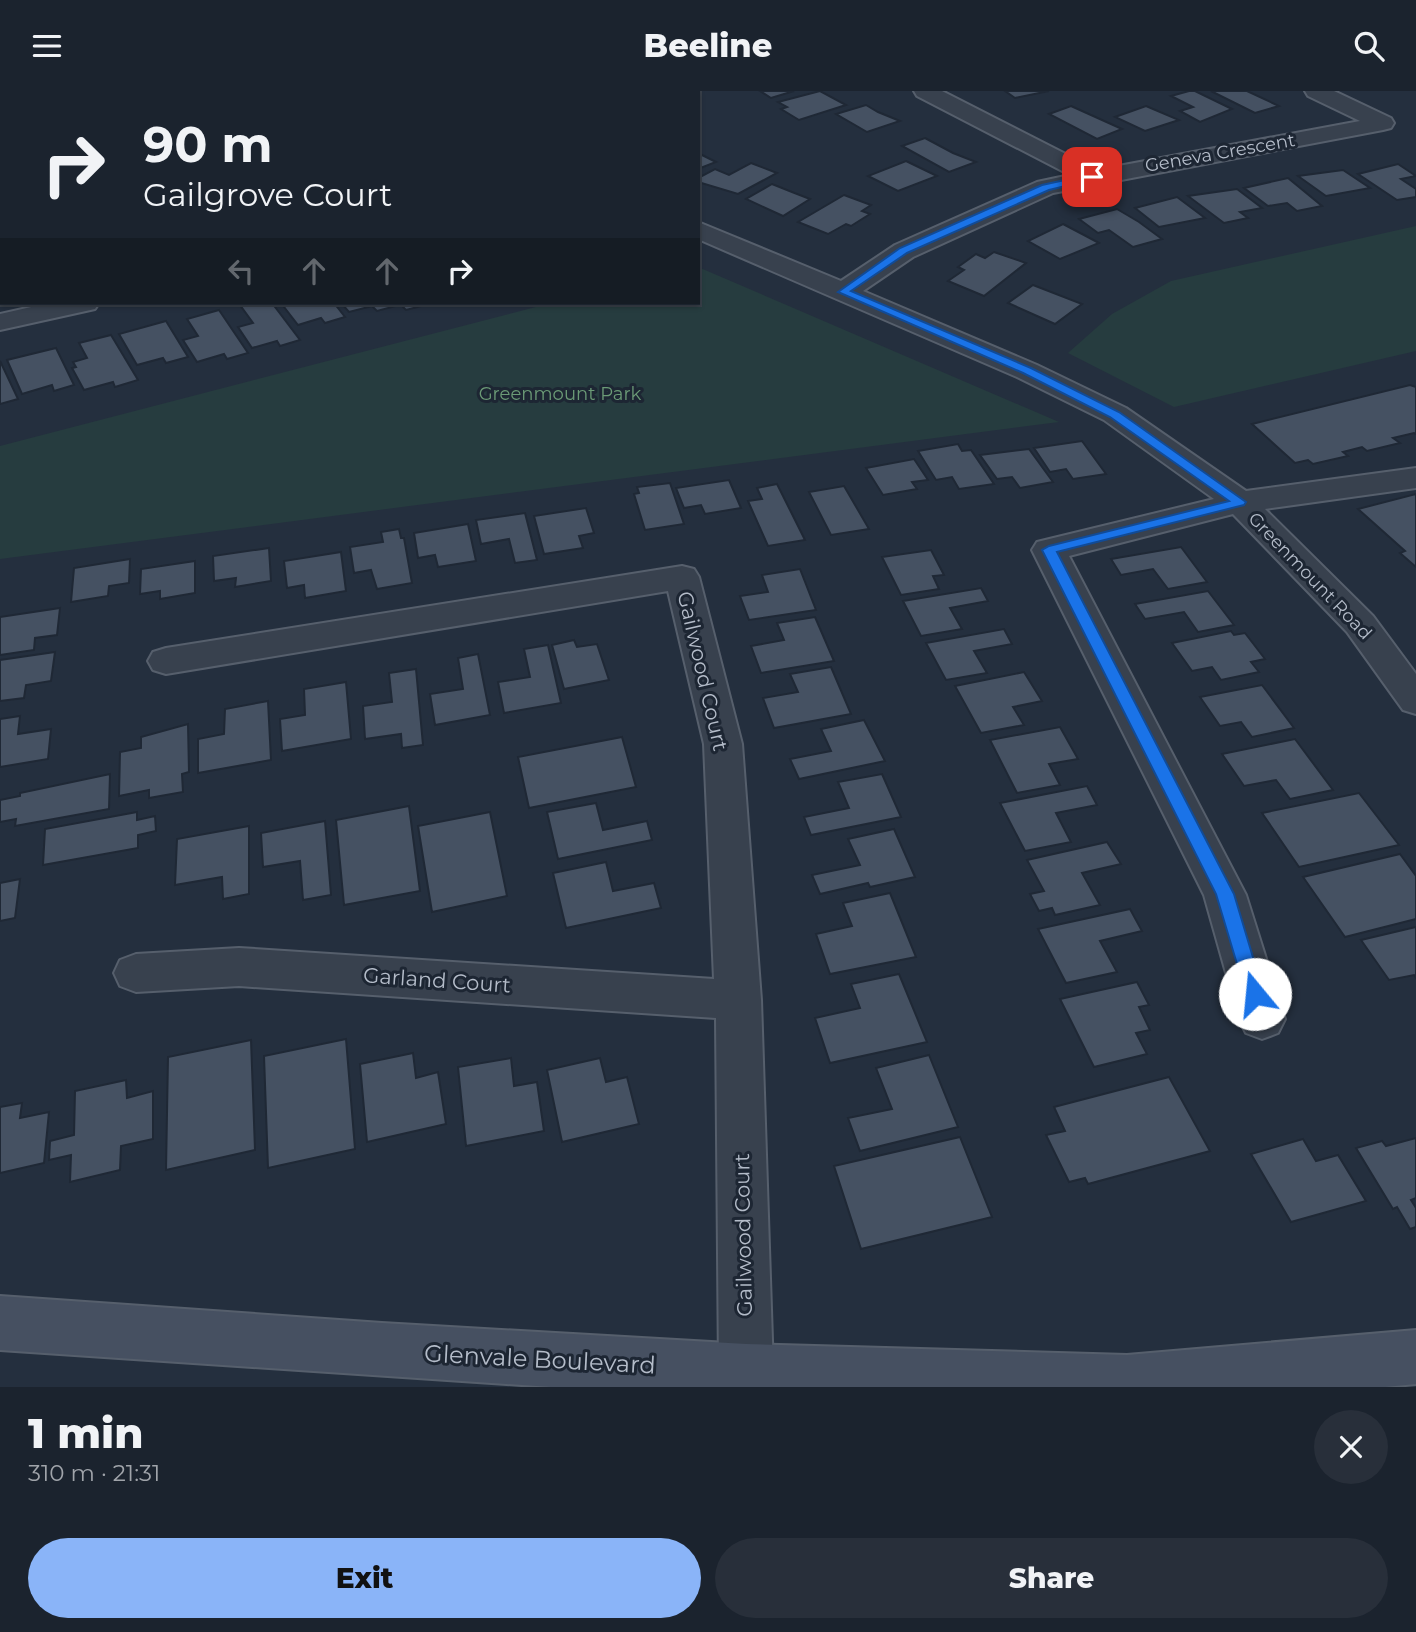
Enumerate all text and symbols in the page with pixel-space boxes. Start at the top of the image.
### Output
text: Beeline [644,26,772,65]
icon: menu [28,27,66,65]
icon: search [1350,27,1388,65]
text: 90 m [143,115,273,174]
icon: right [28,119,119,210]
street label: Geneva Crescent [1143,129,1297,177]
pin [1062,147,1122,207]
icon: arrive [1073,158,1111,196]
text: Gailgrove Court [143,175,392,214]
icon: left [222,252,260,290]
icon: ahead [295,252,333,290]
icon: ahead [368,252,406,290]
icon: right [441,252,479,290]
park label: Greenmount Park [479,383,642,405]
street label: Greenmount Road [1244,508,1376,644]
street label: Gailwood Court [672,589,734,753]
position arrow [1218,957,1292,1031]
street label: Garland Court [362,962,512,998]
street label: Gailwood Court [729,1153,757,1317]
street label: Glenvale Boulevard [424,1338,656,1380]
text: 1 min [28,1407,144,1459]
button: close [1314,1410,1388,1484]
text: 310 m · 21:31 [28,1459,160,1487]
button: Exit [28,1538,701,1618]
button: Share [715,1538,1388,1618]

